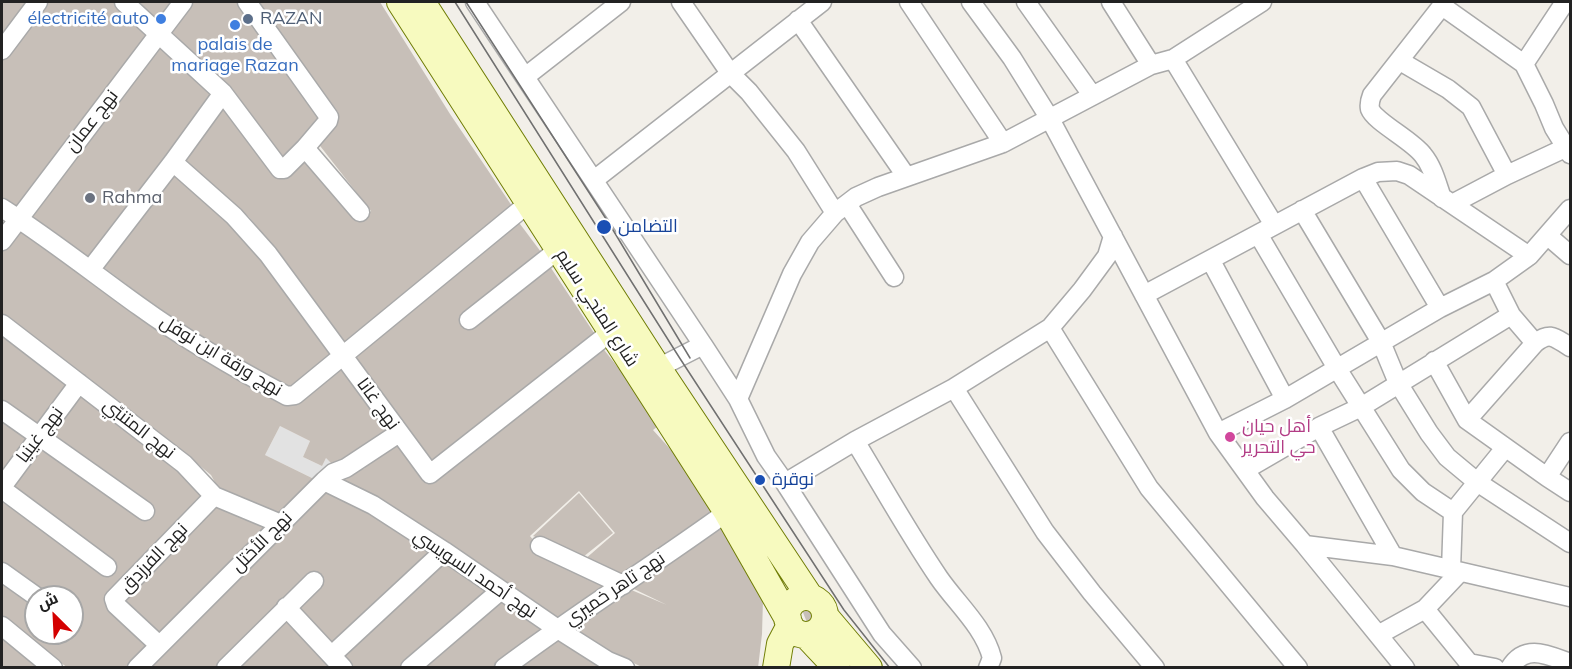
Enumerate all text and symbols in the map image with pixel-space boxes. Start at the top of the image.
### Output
place label: électricité auto [28,8,149,30]
place label: RAZAN [260,8,323,30]
marker: électricité auto [154,12,168,26]
marker: RAZAN [241,12,255,26]
marker: palais de mariage Razan [228,18,242,32]
place label: palais de mariage Razan [171,34,299,76]
street label: نهج عمان [61,86,123,156]
place label: Rahma [102,187,162,209]
marker: Rahma [83,191,97,205]
place label: التضامن [618,216,678,238]
marker: التضامن [595,218,613,236]
street label: شارع المنجي سليم [551,245,643,371]
street label: نهج ورقة ابن نوفل [156,311,286,401]
street label: نهج غانا [352,374,404,434]
street label: نهج المتنبّي [99,394,179,464]
street label: نهج غينيا [12,403,68,467]
place label: أهل حيان حي التحرير [1242,416,1316,458]
marker: أهل حيان حي التحرير [1223,430,1237,444]
place label: نوقرة [772,469,814,491]
marker: نوقرة [753,473,767,487]
street label: نهج الأختل [227,507,297,577]
street label: نهج الفرزدق [116,519,192,597]
street label: نهج أحمد السويسي [409,525,541,623]
street label: نهج تاهر خميري [561,548,669,630]
north arrow [24,585,84,645]
text: ش [34,587,61,614]

